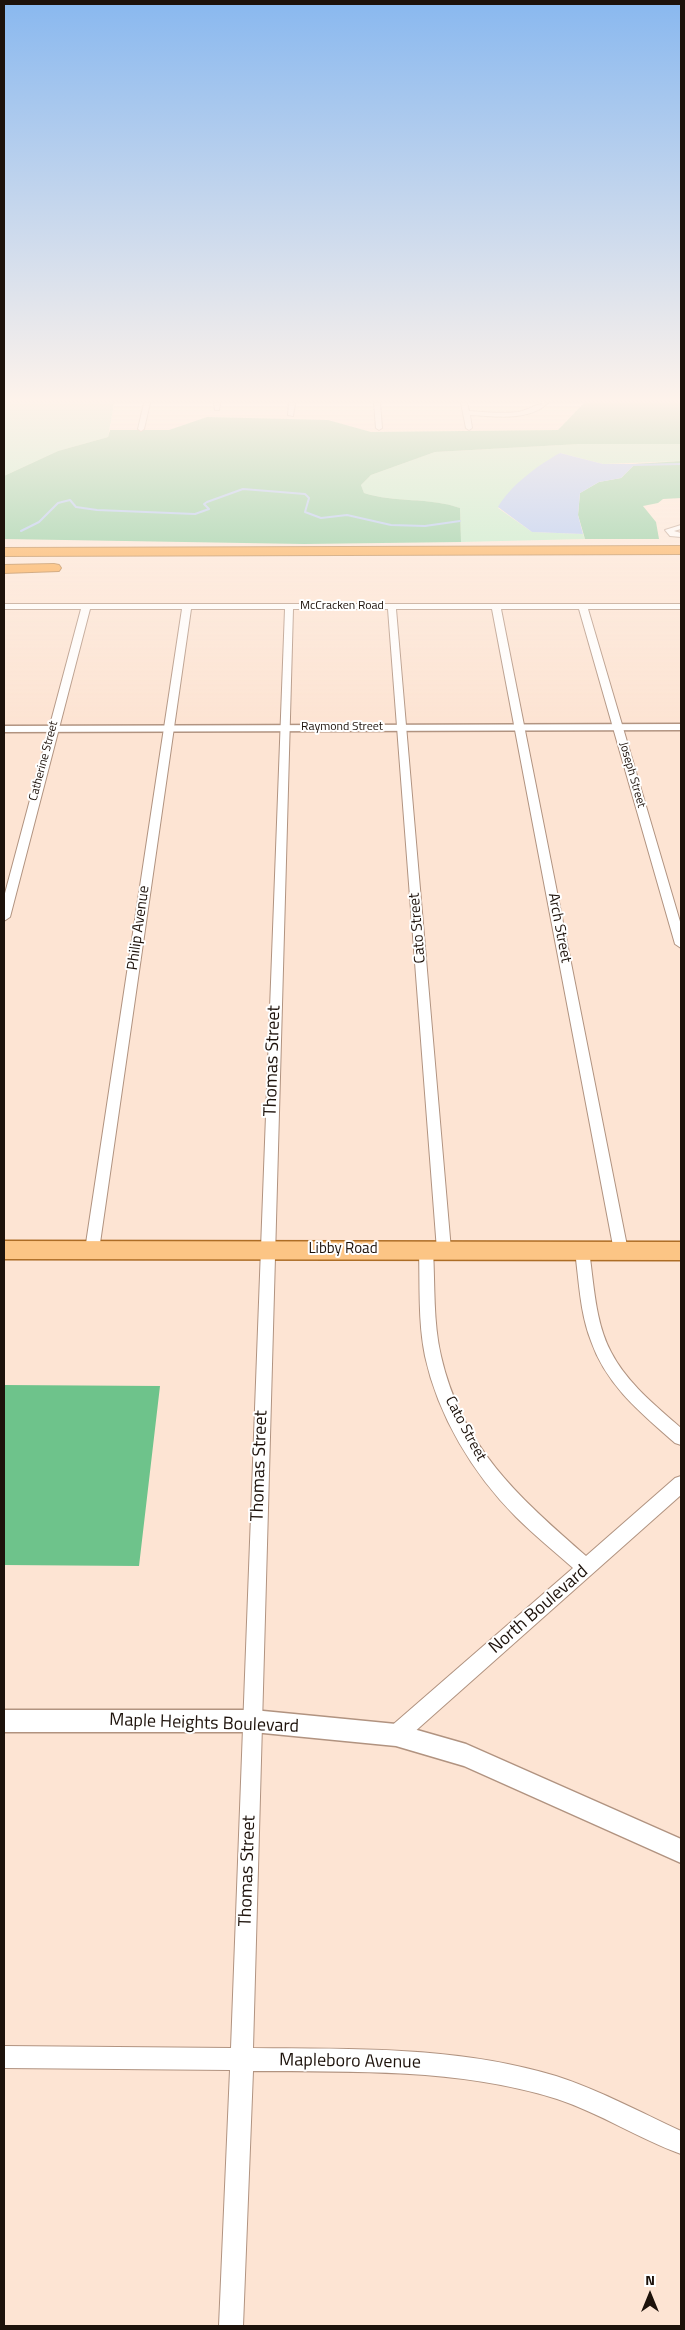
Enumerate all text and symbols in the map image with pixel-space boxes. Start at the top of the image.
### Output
street label: McCracken Road [300,599,384,613]
street label: Catherine Street [26,719,62,803]
street label: Raymond Street [301,720,383,734]
street label: Joseph Street [616,740,648,810]
street label: Philip Avenue [124,885,154,971]
street label: Cato Street [406,892,430,964]
street label: Arch Street [543,892,575,964]
street label: Thomas Street [260,1005,286,1117]
street label: Libby Road [308,1240,378,1258]
street label: Cato Street [440,1394,490,1464]
street label: Thomas Street [247,1410,273,1522]
street label: North Boulevard [485,1561,593,1659]
street label: Maple Heights Boulevard [109,1710,299,1738]
street label: Thomas Street [235,1815,261,1927]
street label: Mapleboro Avenue [279,2050,421,2074]
text: N [645,2269,655,2290]
north arrow [625,2270,675,2320]

